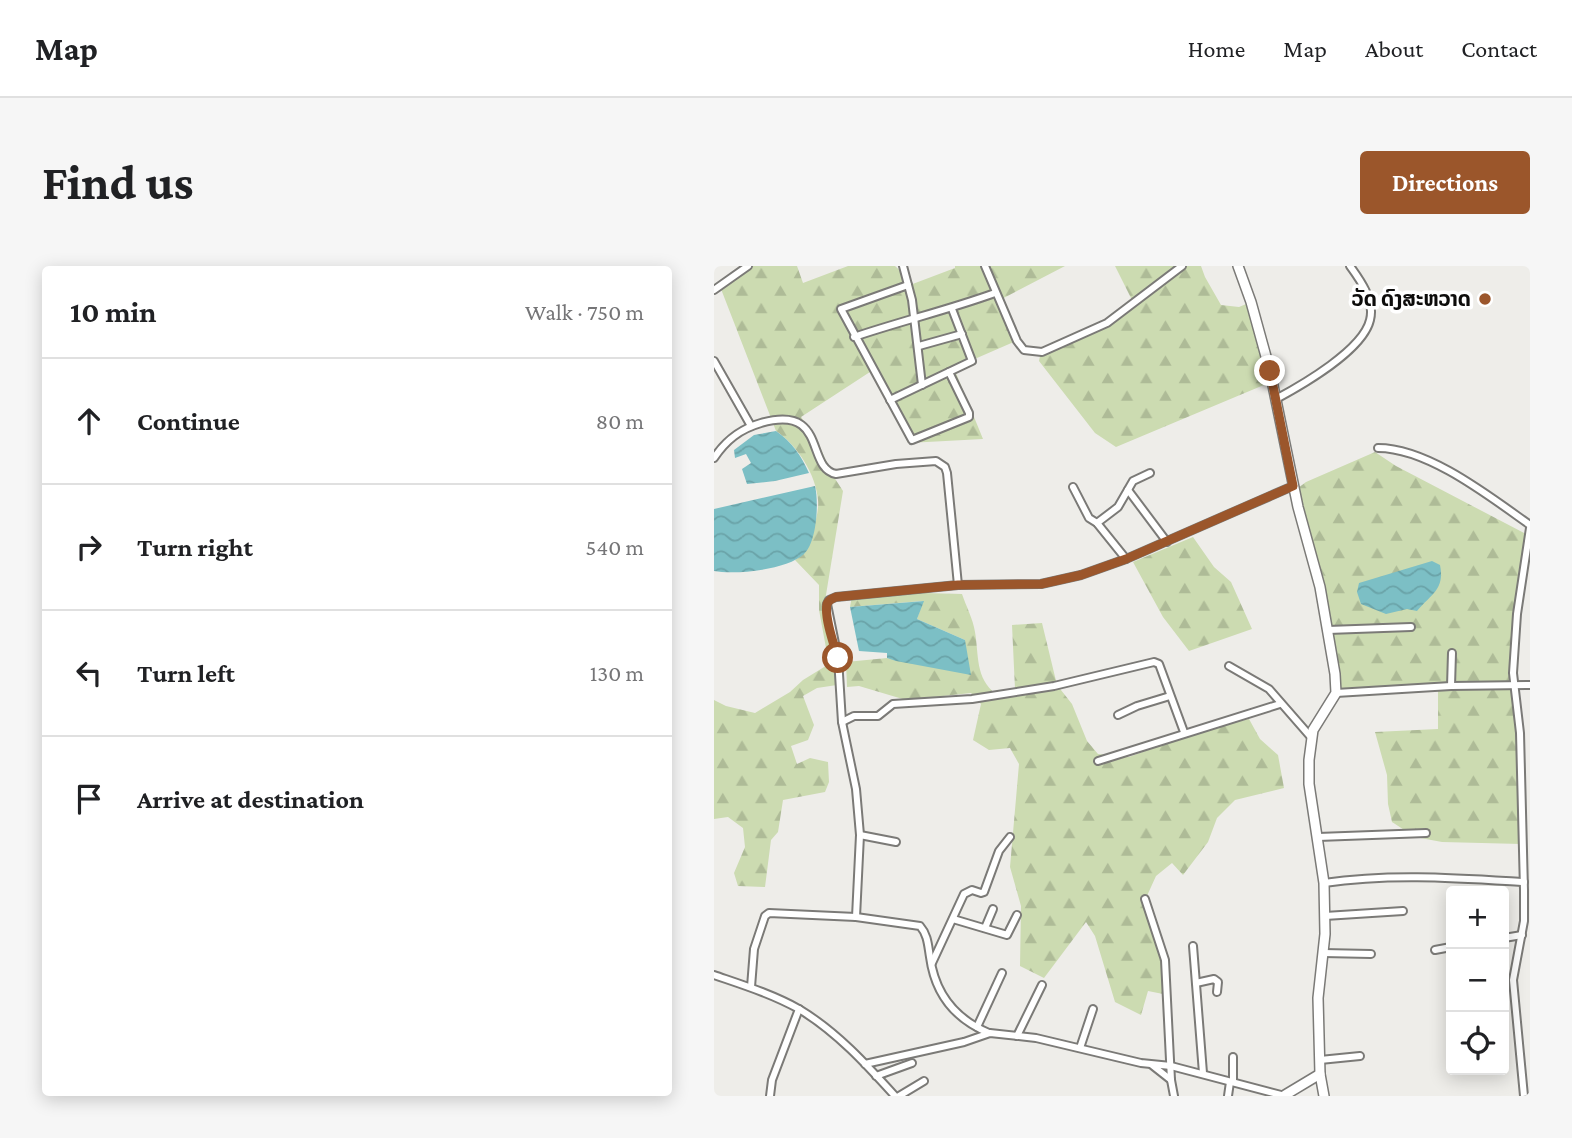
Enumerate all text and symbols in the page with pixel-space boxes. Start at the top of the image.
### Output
text: Map [35,30,98,67]
text: Home [1188,35,1245,62]
text: Map [1283,35,1327,62]
text: About [1365,35,1423,62]
text: Contact [1461,35,1537,62]
button: Directions [1360,151,1530,214]
text: Find us [42,155,194,210]
place label: ວັດ ດົງສະຫວາດ [1352,287,1471,311]
marker: ວັດ ດົງສະຫວາດ [1477,291,1493,307]
text: 10 min [70,295,157,328]
text: Walk · 750 m [525,299,644,325]
route end [1254,355,1285,386]
icon: ahead [70,402,108,440]
text: Continue [137,407,240,436]
text: 80 m [596,408,644,434]
icon: right [70,528,108,566]
text: Turn right [137,533,253,562]
text: 540 m [586,534,644,560]
route start [822,642,853,673]
icon: left [70,654,108,692]
text: Turn left [137,659,235,688]
text: 130 m [590,660,644,686]
icon: arrive [70,780,108,818]
text: Arrive at destination [137,785,364,814]
map controls [1446,886,1509,1075]
button: + [1446,886,1509,949]
button: − [1446,949,1509,1012]
button: locate [1446,1012,1509,1075]

